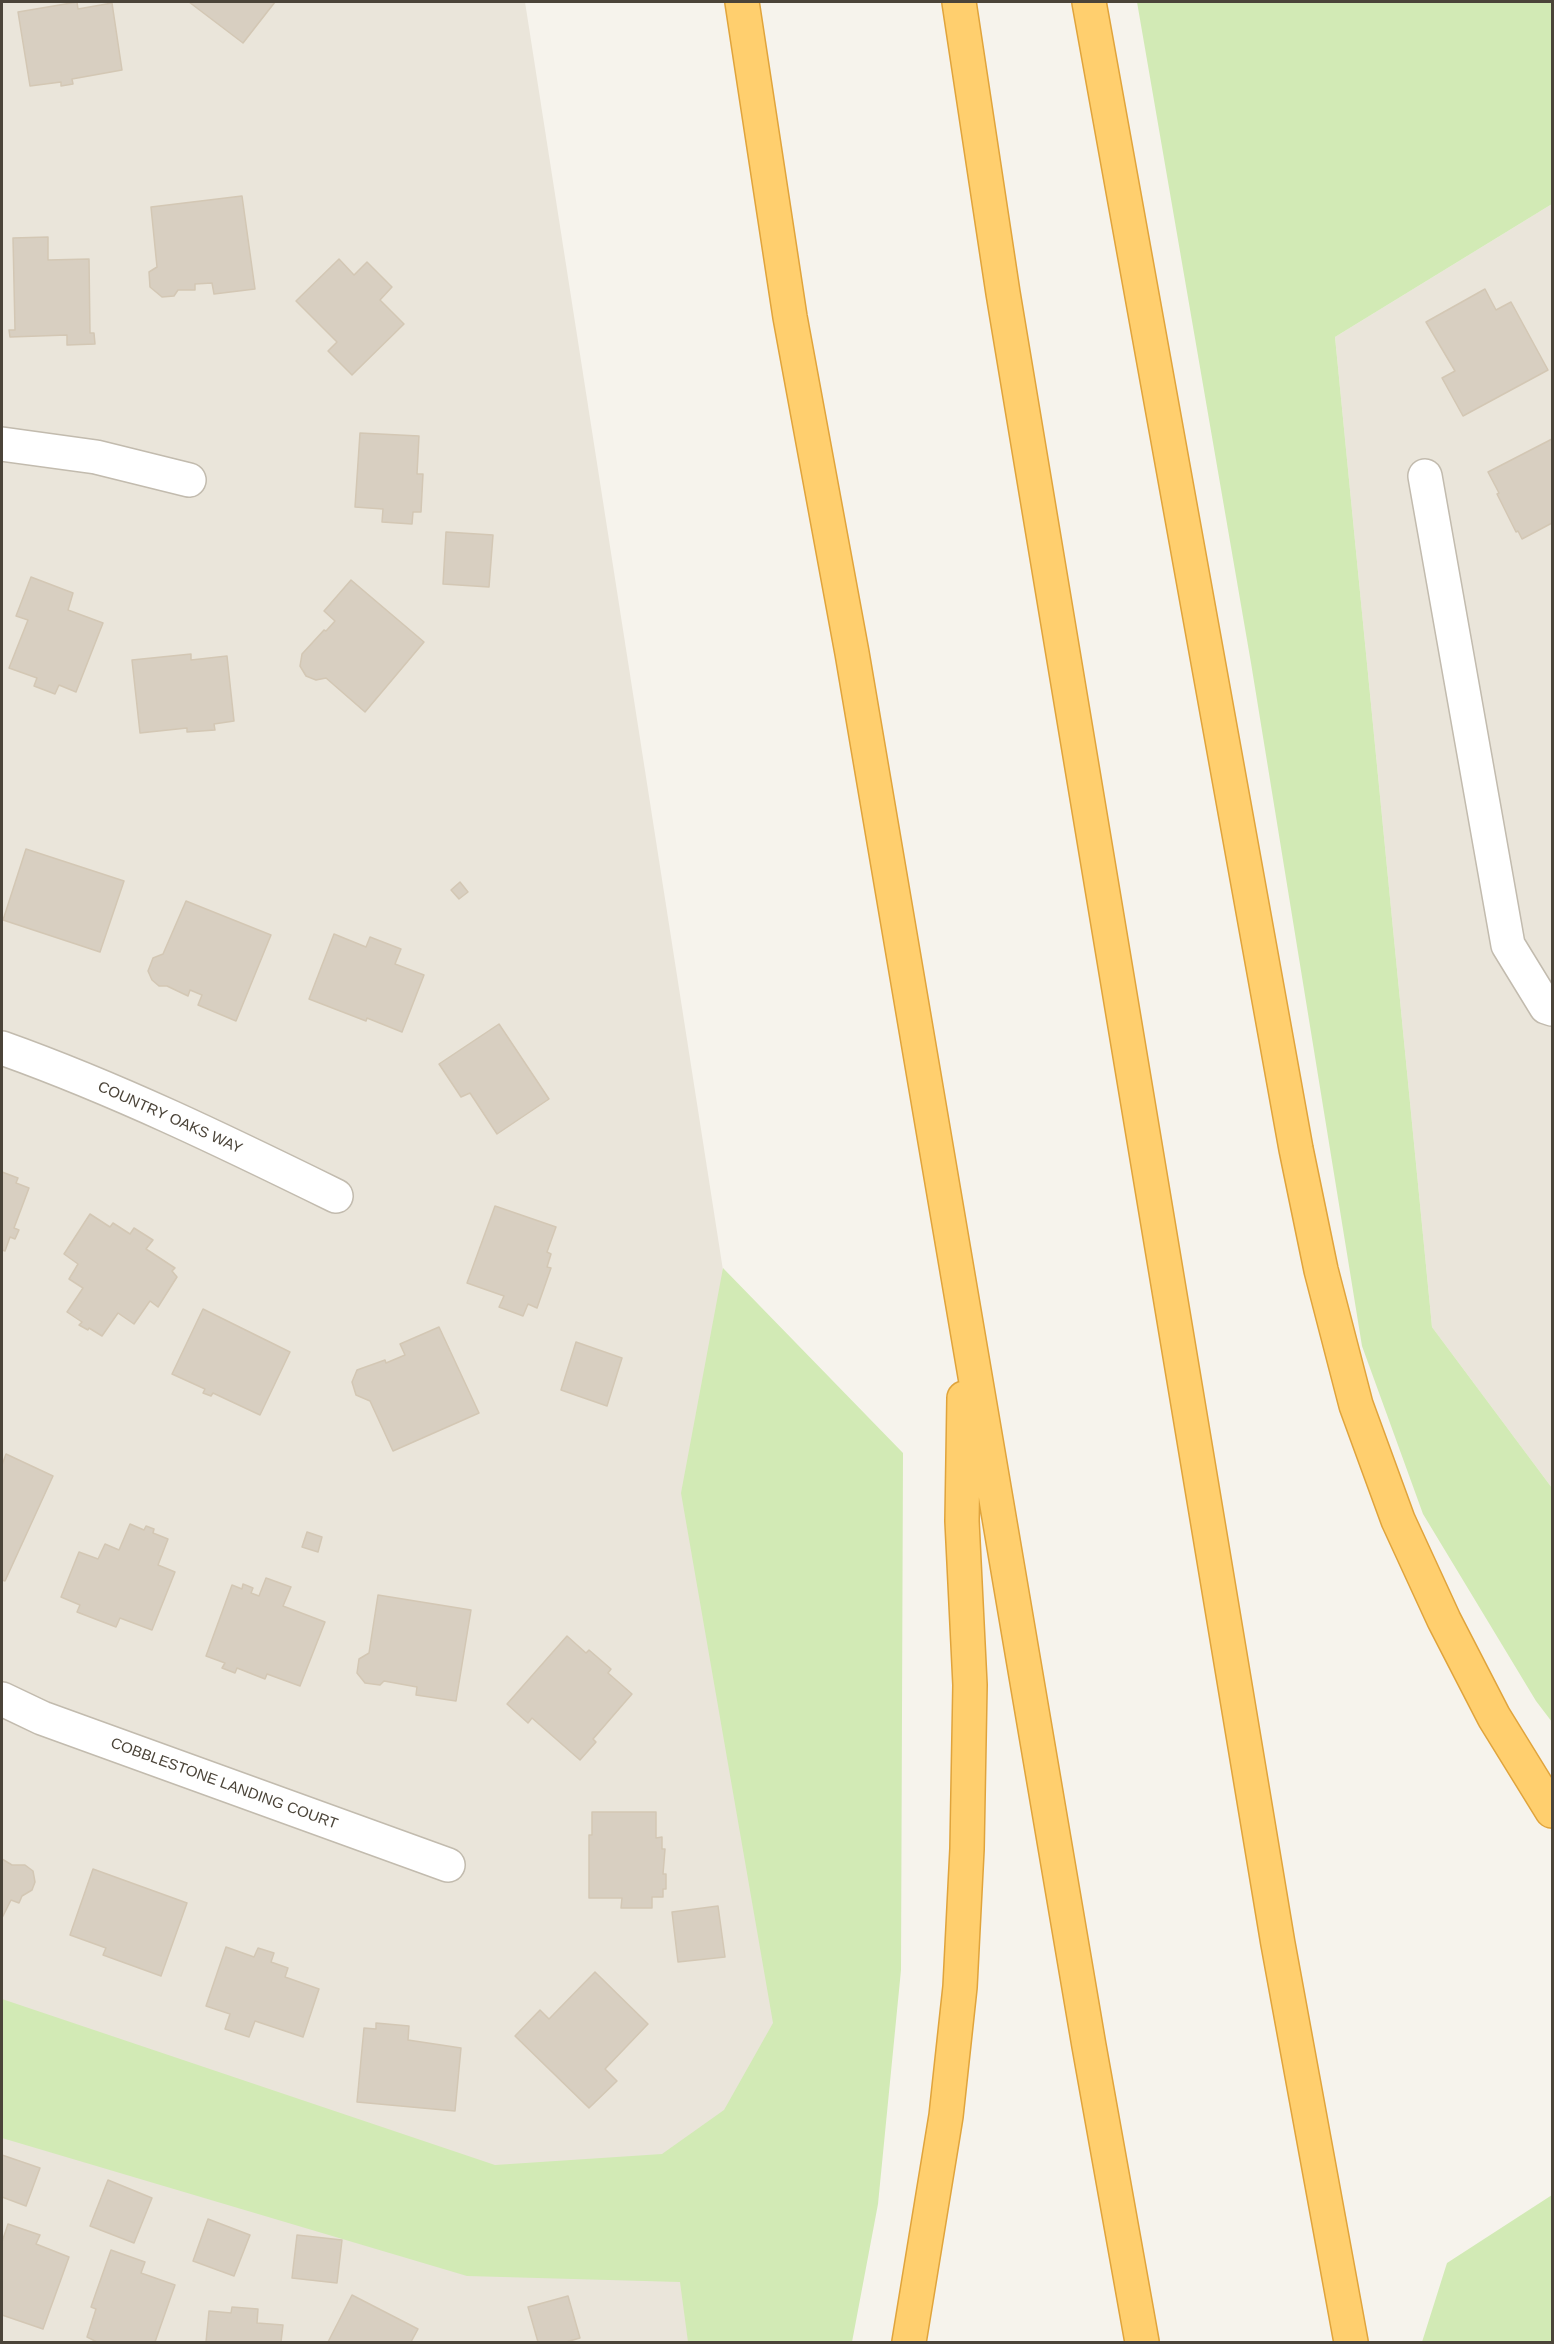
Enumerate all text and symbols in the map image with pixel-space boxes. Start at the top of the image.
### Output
street label: COUNTRY OAKS WAY [95,1078,245,1158]
street label: COBBLESTONE LANDING COURT [108,1734,340,1834]

